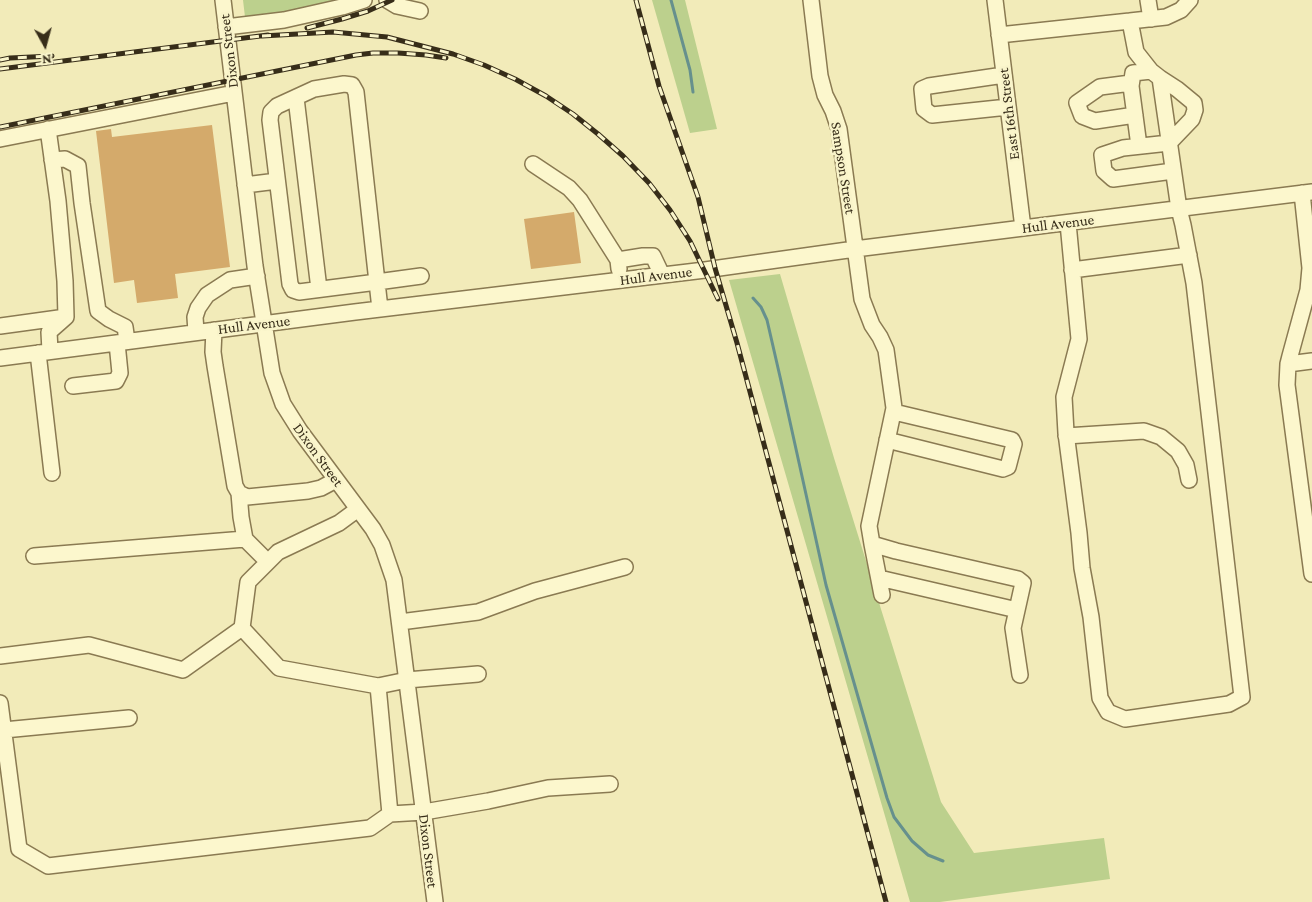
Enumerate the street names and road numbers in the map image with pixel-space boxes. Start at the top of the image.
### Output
street label: Dixon Street [216,13,242,89]
street label: East 16th Street [994,67,1024,161]
street label: Sampson Street [827,121,859,215]
street label: Hull Avenue [1021,211,1095,237]
street label: Hull Avenue [619,263,693,289]
street label: Hull Avenue [217,312,291,338]
street label: Dixon Street [289,420,347,490]
street label: Dixon Street [415,813,441,889]

